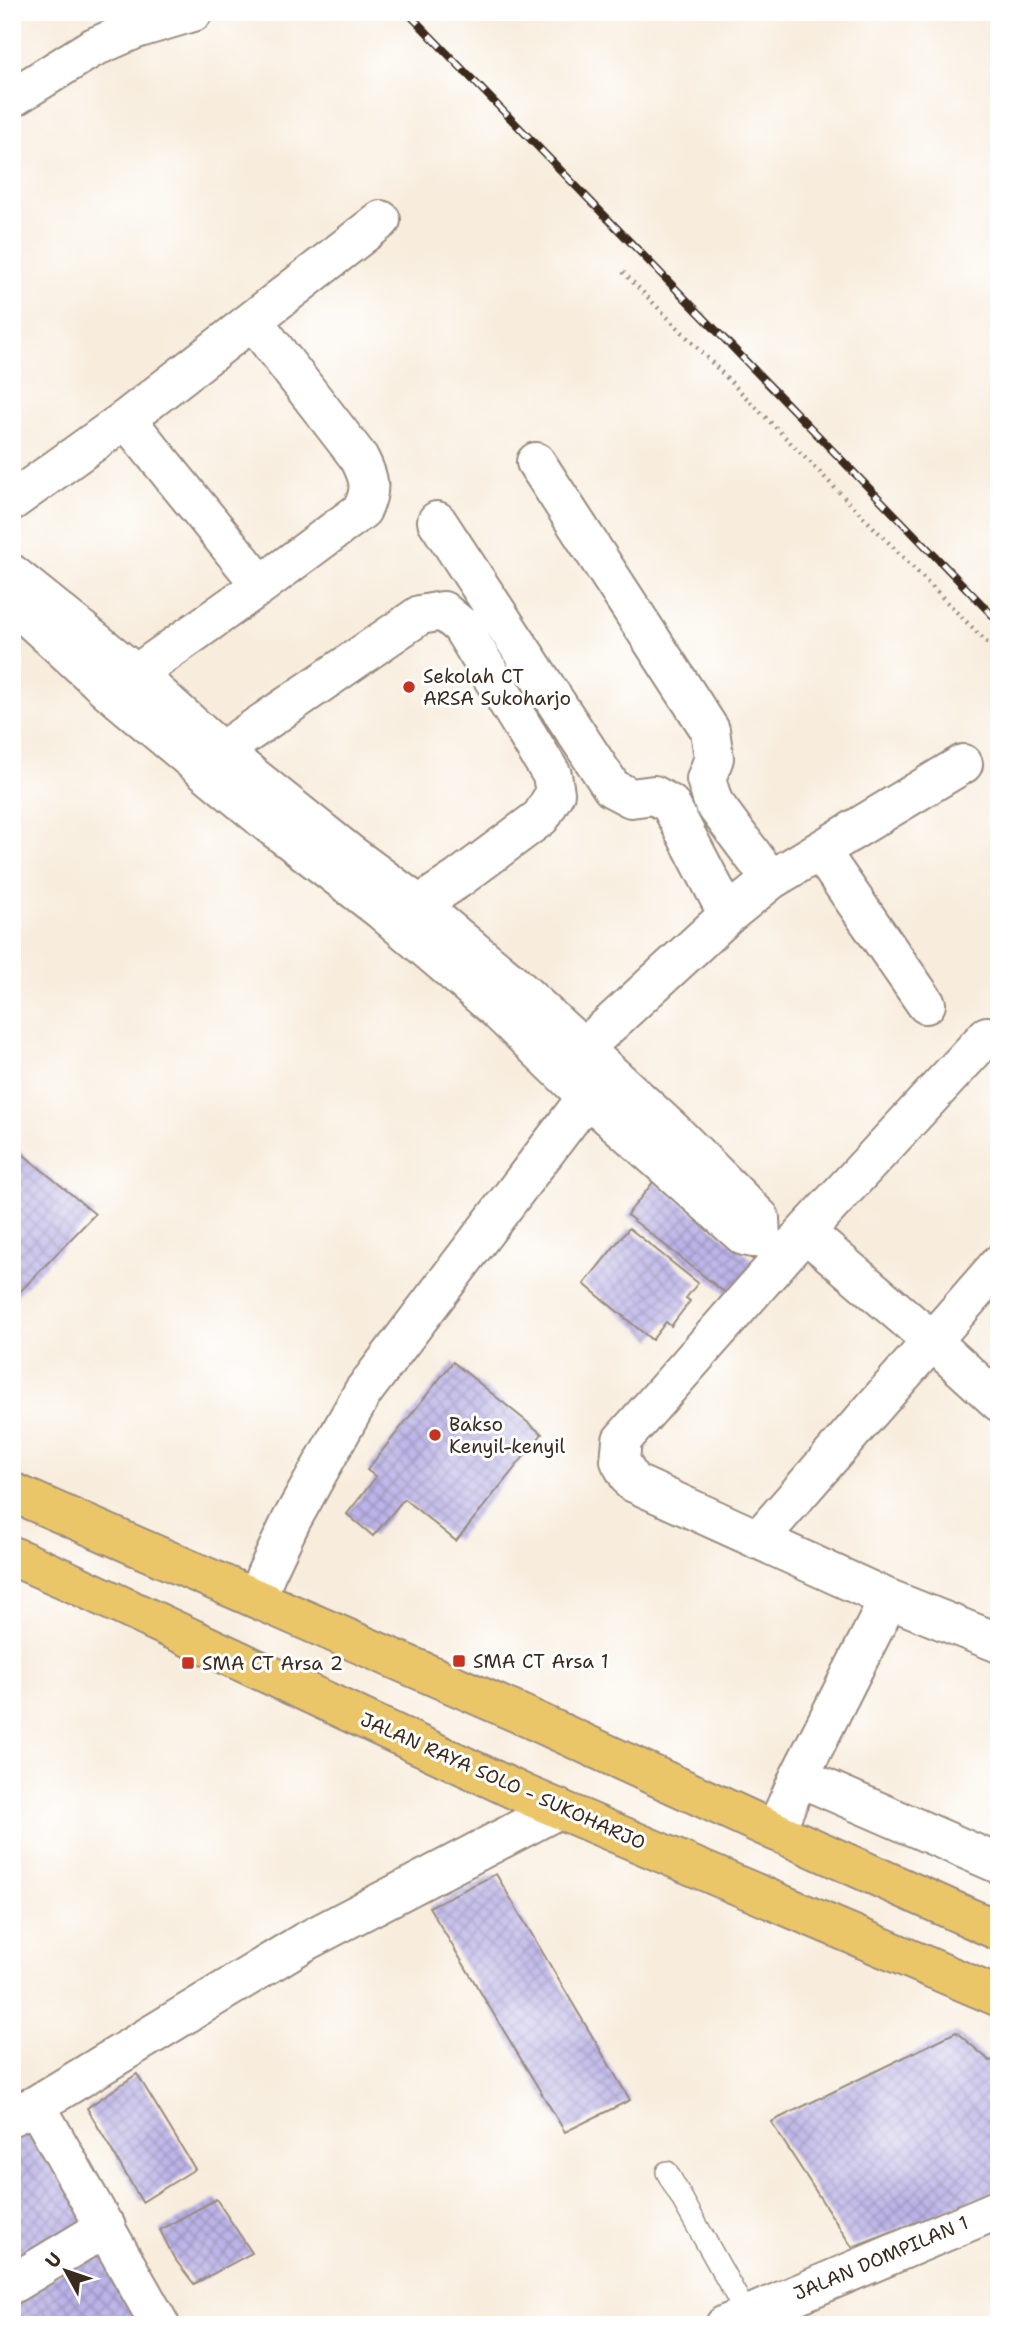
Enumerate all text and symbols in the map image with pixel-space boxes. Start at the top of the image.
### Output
place label: Sekolah CT ARSA Sukoharjo [423,664,571,711]
marker: Sekolah CT ARSA Sukoharjo [401,679,417,695]
place label: Bakso Kenyil-kenyil [449,1412,566,1459]
marker: Bakso Kenyil-kenyil [427,1427,443,1443]
place label: SMA CT Arsa 1 [473,1649,609,1674]
place label: SMA CT Arsa 2 [202,1651,343,1676]
marker: SMA CT Arsa 1 [451,1653,467,1669]
marker: SMA CT Arsa 2 [180,1655,196,1671]
street label: JALAN RAYA SOLO - SUKOHARJO [357,1707,649,1855]
street label: JALAN DOMPILAN 1 [790,2210,972,2306]
north arrow [32,2236,102,2306]
text: U [40,2247,67,2273]

